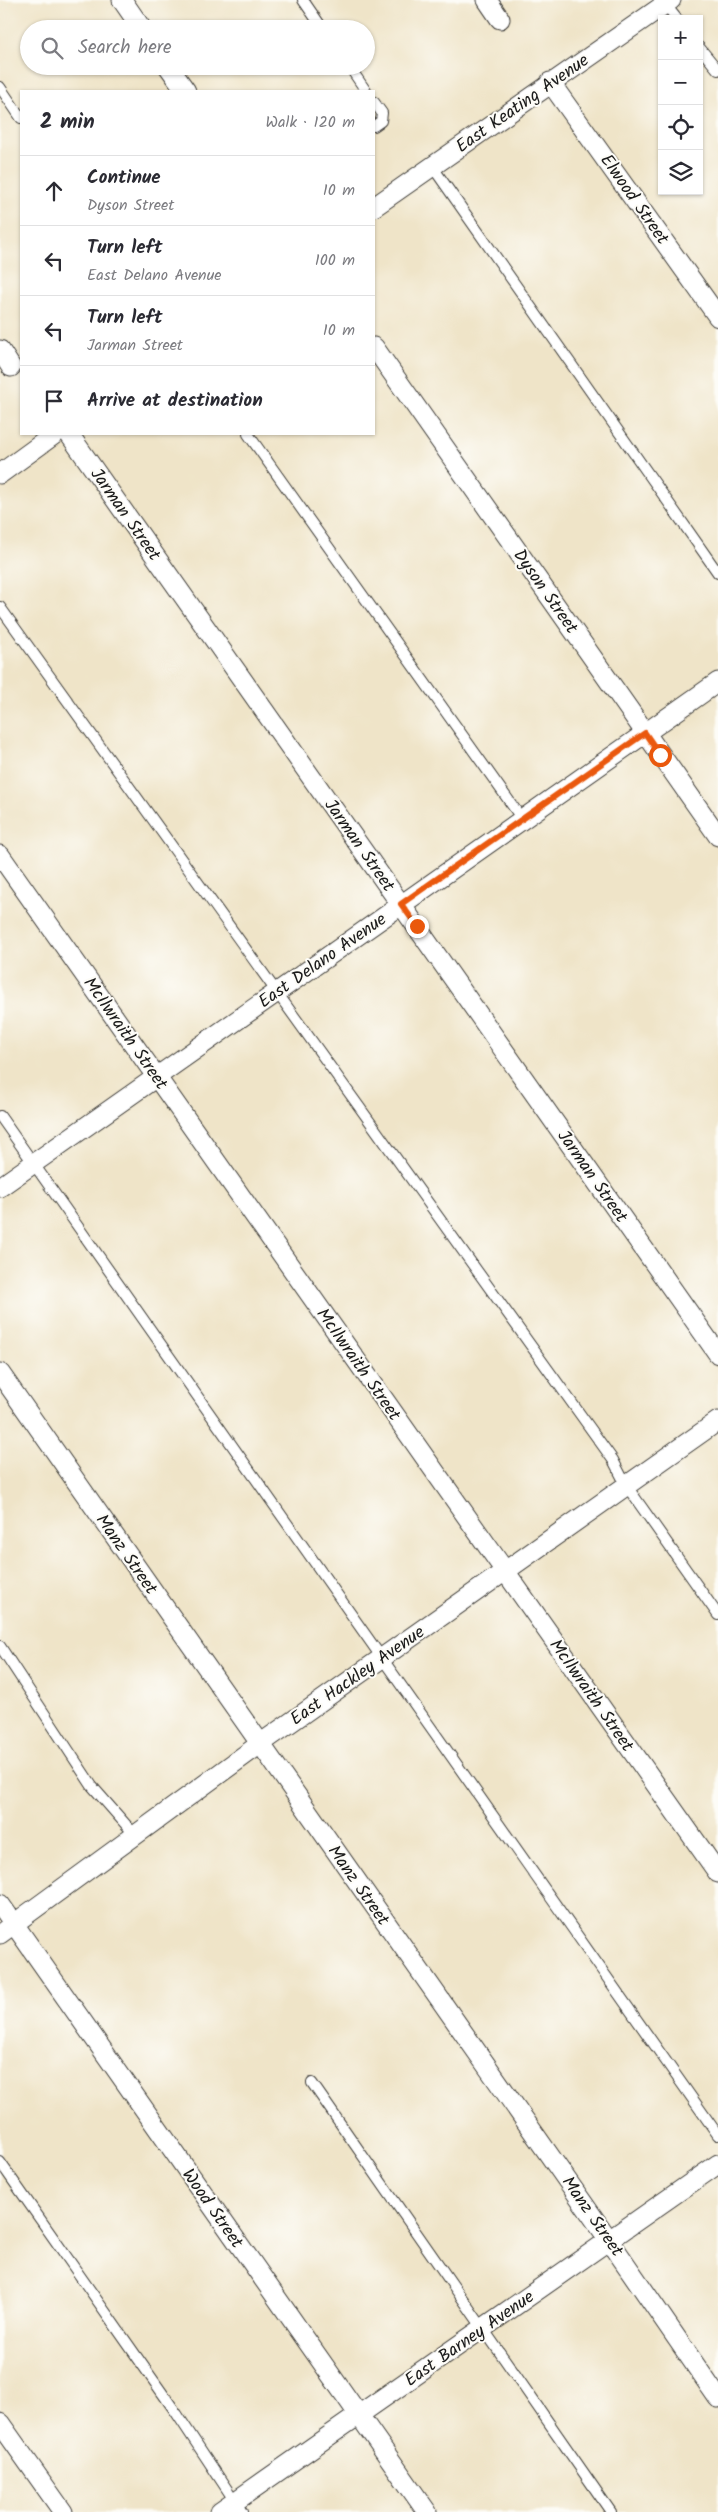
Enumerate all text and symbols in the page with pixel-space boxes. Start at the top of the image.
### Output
map controls [658,15,703,195]
button: + [658,15,703,60]
search box [20,20,375,75]
text: Search here [78,33,172,63]
icon: search [38,34,66,62]
street label: East Keating Avenue [450,47,596,161]
button: − [658,60,703,105]
button: locate [658,105,703,150]
text: 2 min [40,106,95,139]
text: Walk · 120 m [265,110,355,135]
street label: Elwood Street [592,148,676,252]
button: layers [658,150,703,195]
text: Continue [87,163,160,193]
icon: ahead [40,177,68,205]
text: 10 m [323,178,355,203]
text: Dyson Street [87,193,174,218]
text: Turn left [87,233,162,263]
icon: left [40,247,68,275]
text: 100 m [315,248,355,273]
text: East Delano Avenue [87,263,222,288]
text: Turn left [87,303,162,333]
icon: left [40,317,68,345]
text: 10 m [323,318,355,343]
text: Jarman Street [87,333,183,358]
text: Arrive at destination [87,386,263,416]
icon: arrive [40,387,68,415]
street label: Jarman Street [82,462,168,568]
street label: Dyson Street [505,543,585,641]
route start [649,744,672,767]
street label: Jarman Street [316,793,402,899]
street label: East Delano Avenue [253,906,393,1017]
route end [406,915,429,938]
street label: McIlwraith Street [75,971,175,1097]
street label: Jarman Street [549,1124,635,1230]
street label: McIlwraith Street [308,1302,408,1428]
street label: Manz Street [87,1508,165,1602]
street label: East Hackley Avenue [284,1619,431,1734]
street label: McIlwraith Street [541,1633,641,1759]
street label: Manz Street [319,1839,397,1933]
street label: Wood Street [173,2163,251,2256]
street label: Manz Street [553,2170,631,2264]
street label: East Barney Avenue [399,2283,541,2395]

